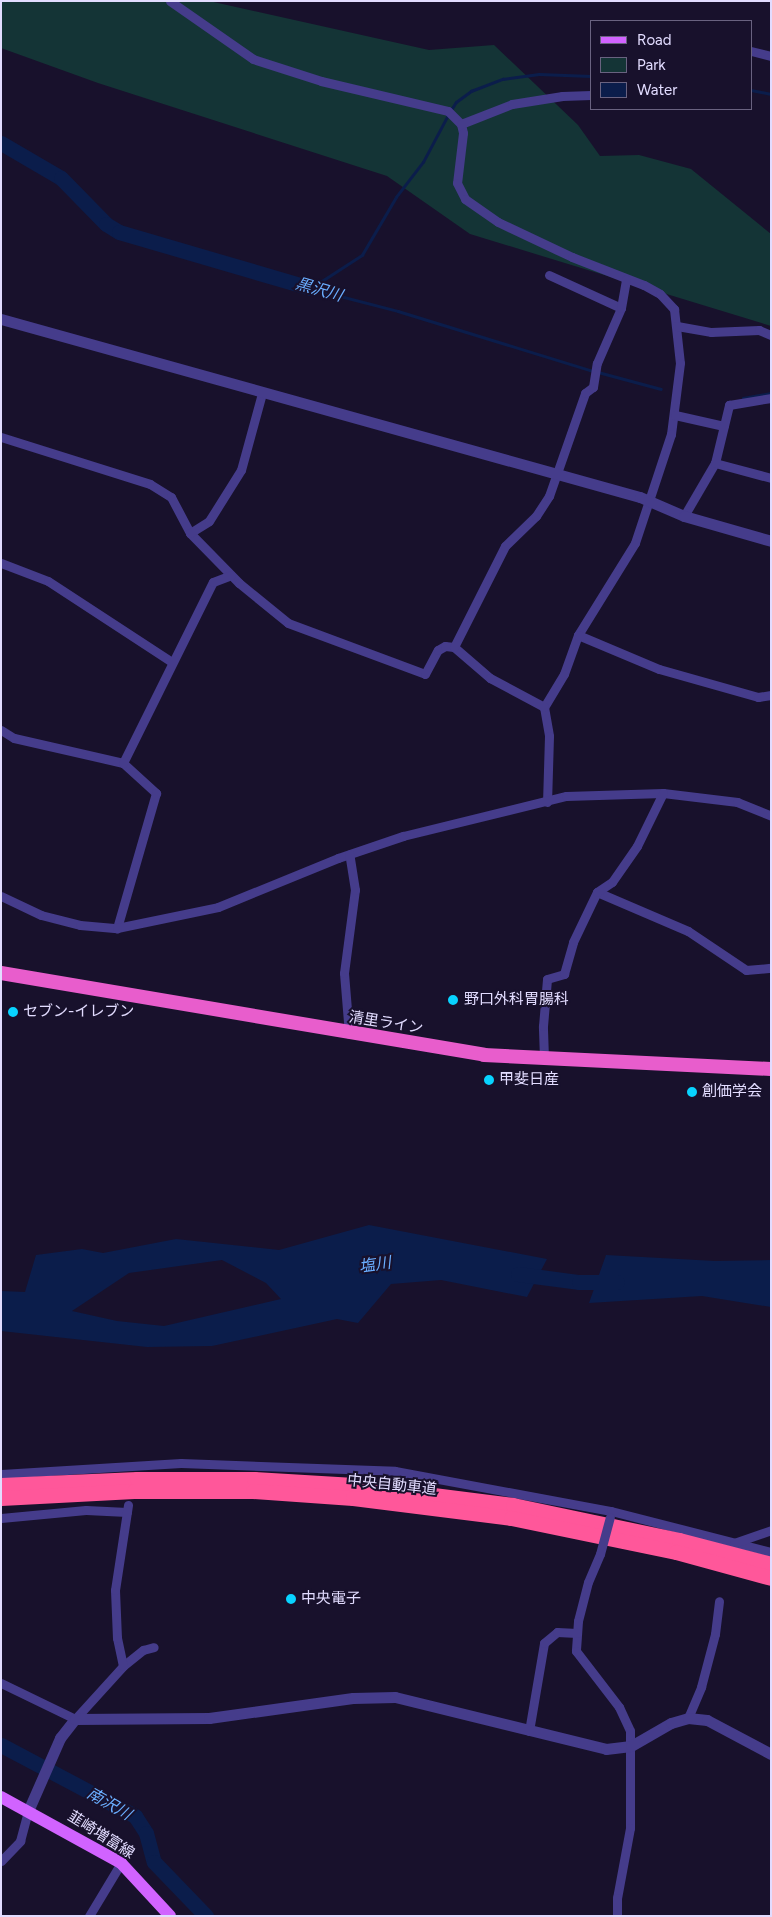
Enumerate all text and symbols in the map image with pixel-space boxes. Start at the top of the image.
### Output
legend [590,20,752,110]
text: Road [637,31,672,49]
text: Park [637,56,666,74]
text: Water [637,81,677,99]
water label: 黒沢川 [293,274,345,306]
place label: 野口外科胃腸科 [464,991,569,1009]
marker: 野口外科胃腸科 [446,993,460,1007]
place label: セブン-イレブン [23,1003,134,1021]
marker: セブン-イレブン [7,1006,19,1018]
street label: 清里ライン [348,1008,424,1038]
place label: 甲斐日産 [499,1071,559,1089]
marker: 甲斐日産 [483,1074,495,1086]
place label: 創価学会 [702,1083,762,1101]
marker: 創価学会 [686,1086,698,1098]
water label: 塩川 [358,1253,392,1277]
street label: 中央自動車道 [346,1471,438,1499]
place label: 中央電子 [301,1590,361,1608]
marker: 中央電子 [285,1593,297,1605]
water label: 南沢川 [83,1784,135,1824]
street label: 韮崎増富線 [64,1807,138,1863]

